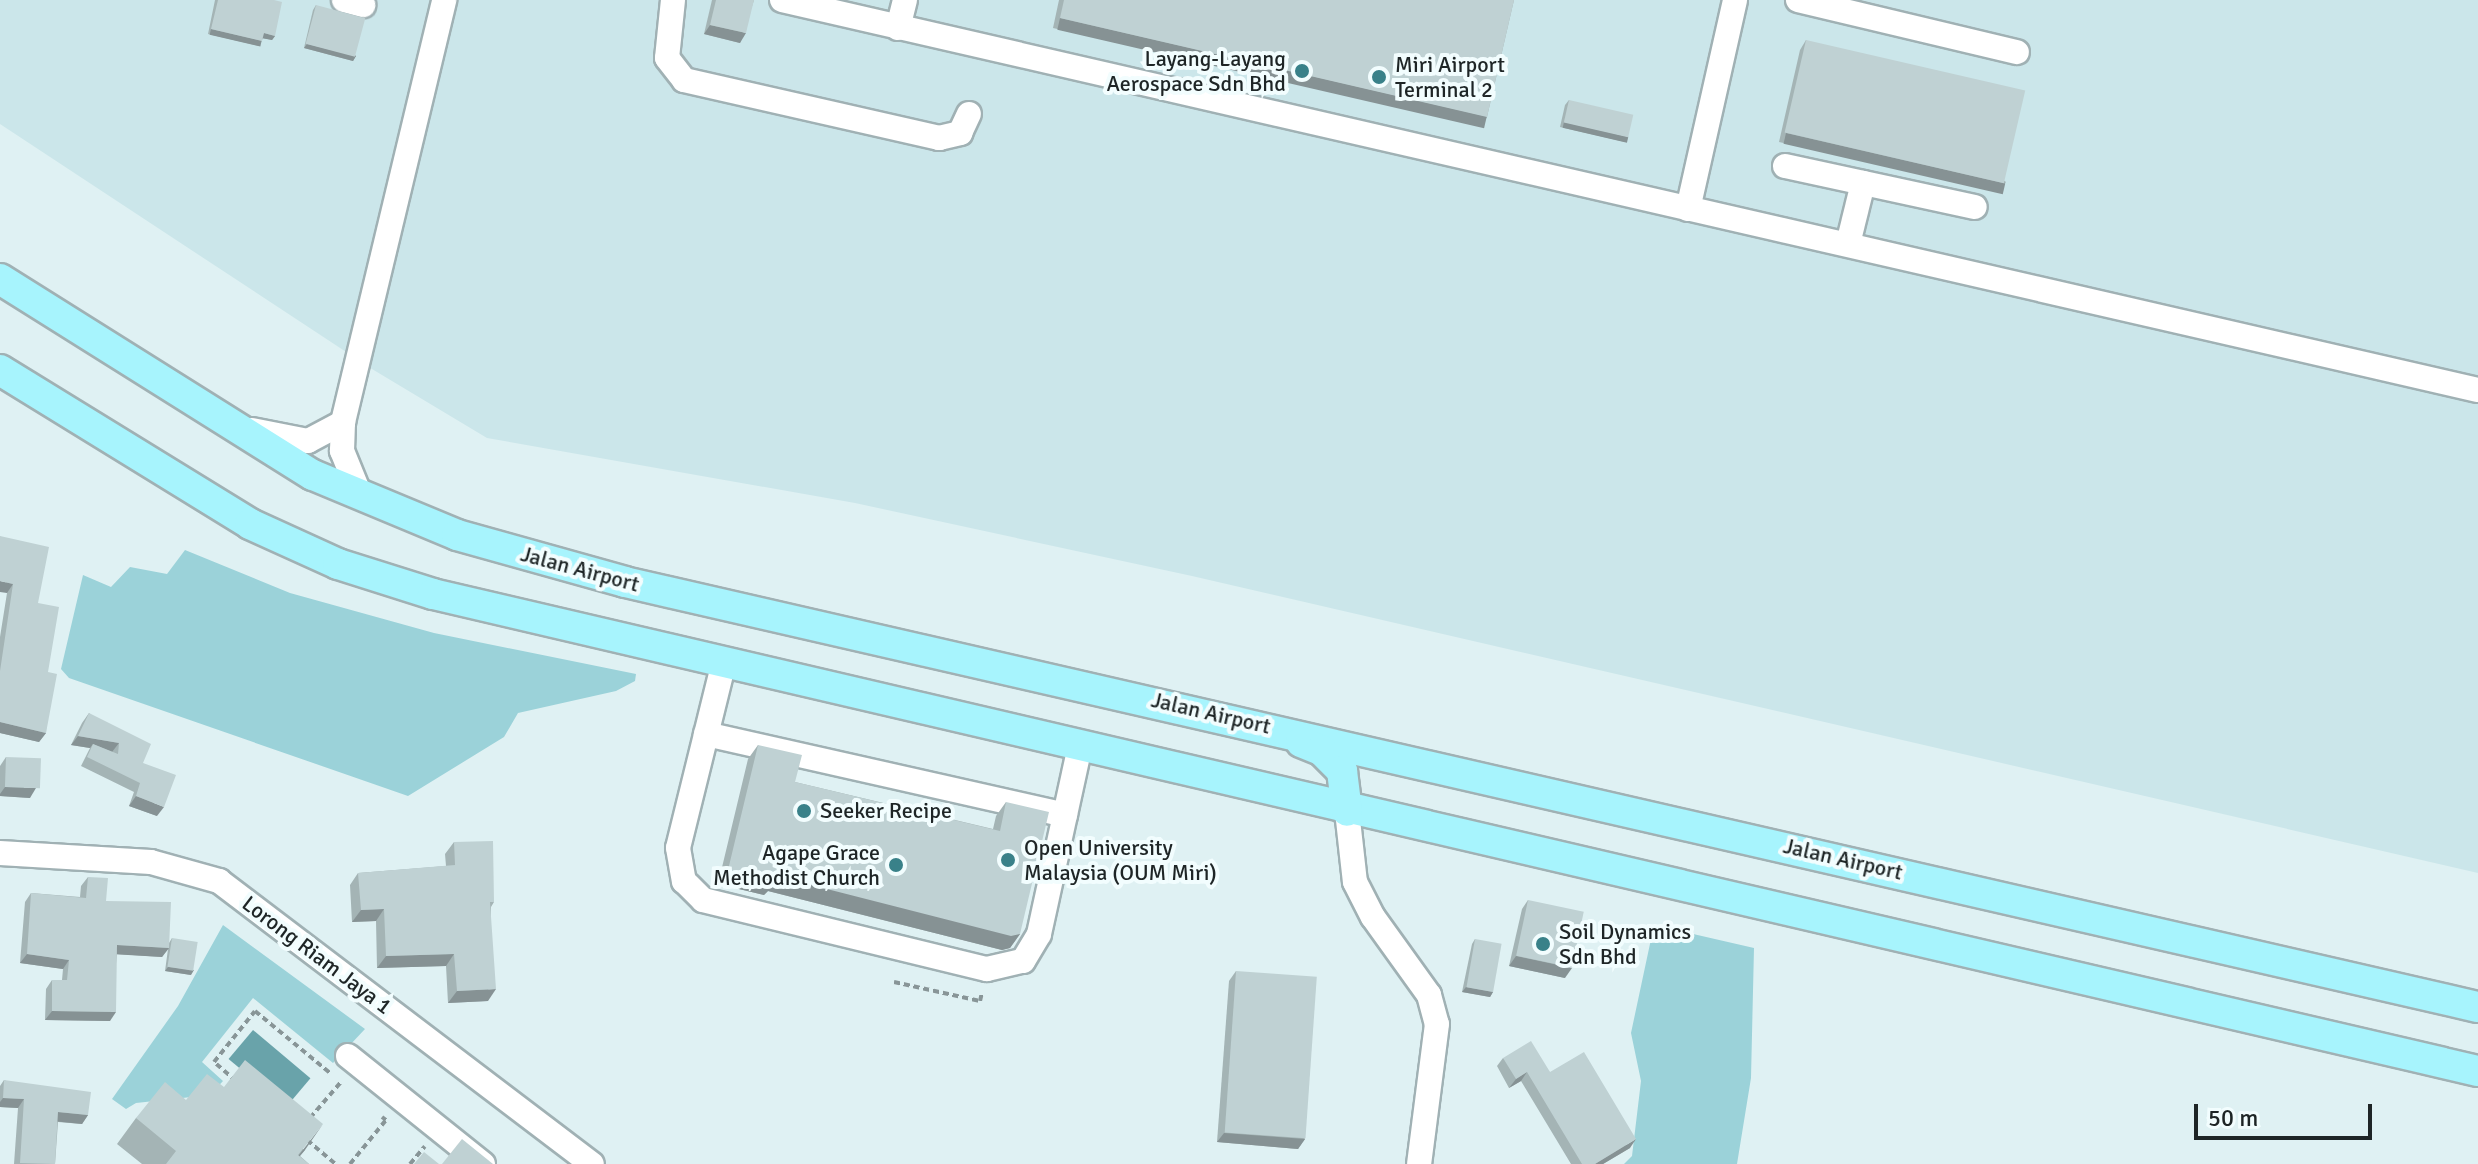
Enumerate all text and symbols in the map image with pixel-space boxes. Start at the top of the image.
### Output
place label: Layang-Layang Aerospace Sdn Bhd [1106,45,1286,96]
place label: Miri Airport Terminal 2 [1395,51,1505,102]
marker: Layang-Layang Aerospace Sdn Bhd [1293,62,1311,80]
marker: Miri Airport Terminal 2 [1370,68,1388,86]
street label: Jalan Airport [518,540,642,598]
street label: Jalan Airport [1149,686,1273,740]
place label: Seeker Recipe [820,798,952,824]
marker: Seeker Recipe [795,802,813,820]
street label: Jalan Airport [1781,832,1905,886]
place label: Open University Malaysia (OUM Miri) [1024,834,1217,886]
place label: Agape Grace Methodist Church [713,839,880,890]
marker: Open University Malaysia (OUM Miri) [999,851,1017,869]
marker: Agape Grace Methodist Church [887,856,905,874]
street label: Lorong Riam Jaya 1 [237,890,397,1020]
place label: Soil Dynamics Sdn Bhd [1559,918,1691,970]
marker: Soil Dynamics Sdn Bhd [1534,935,1552,953]
scale bar [2198,1088,2376,1138]
text: 50 m [2208,1103,2258,1133]

